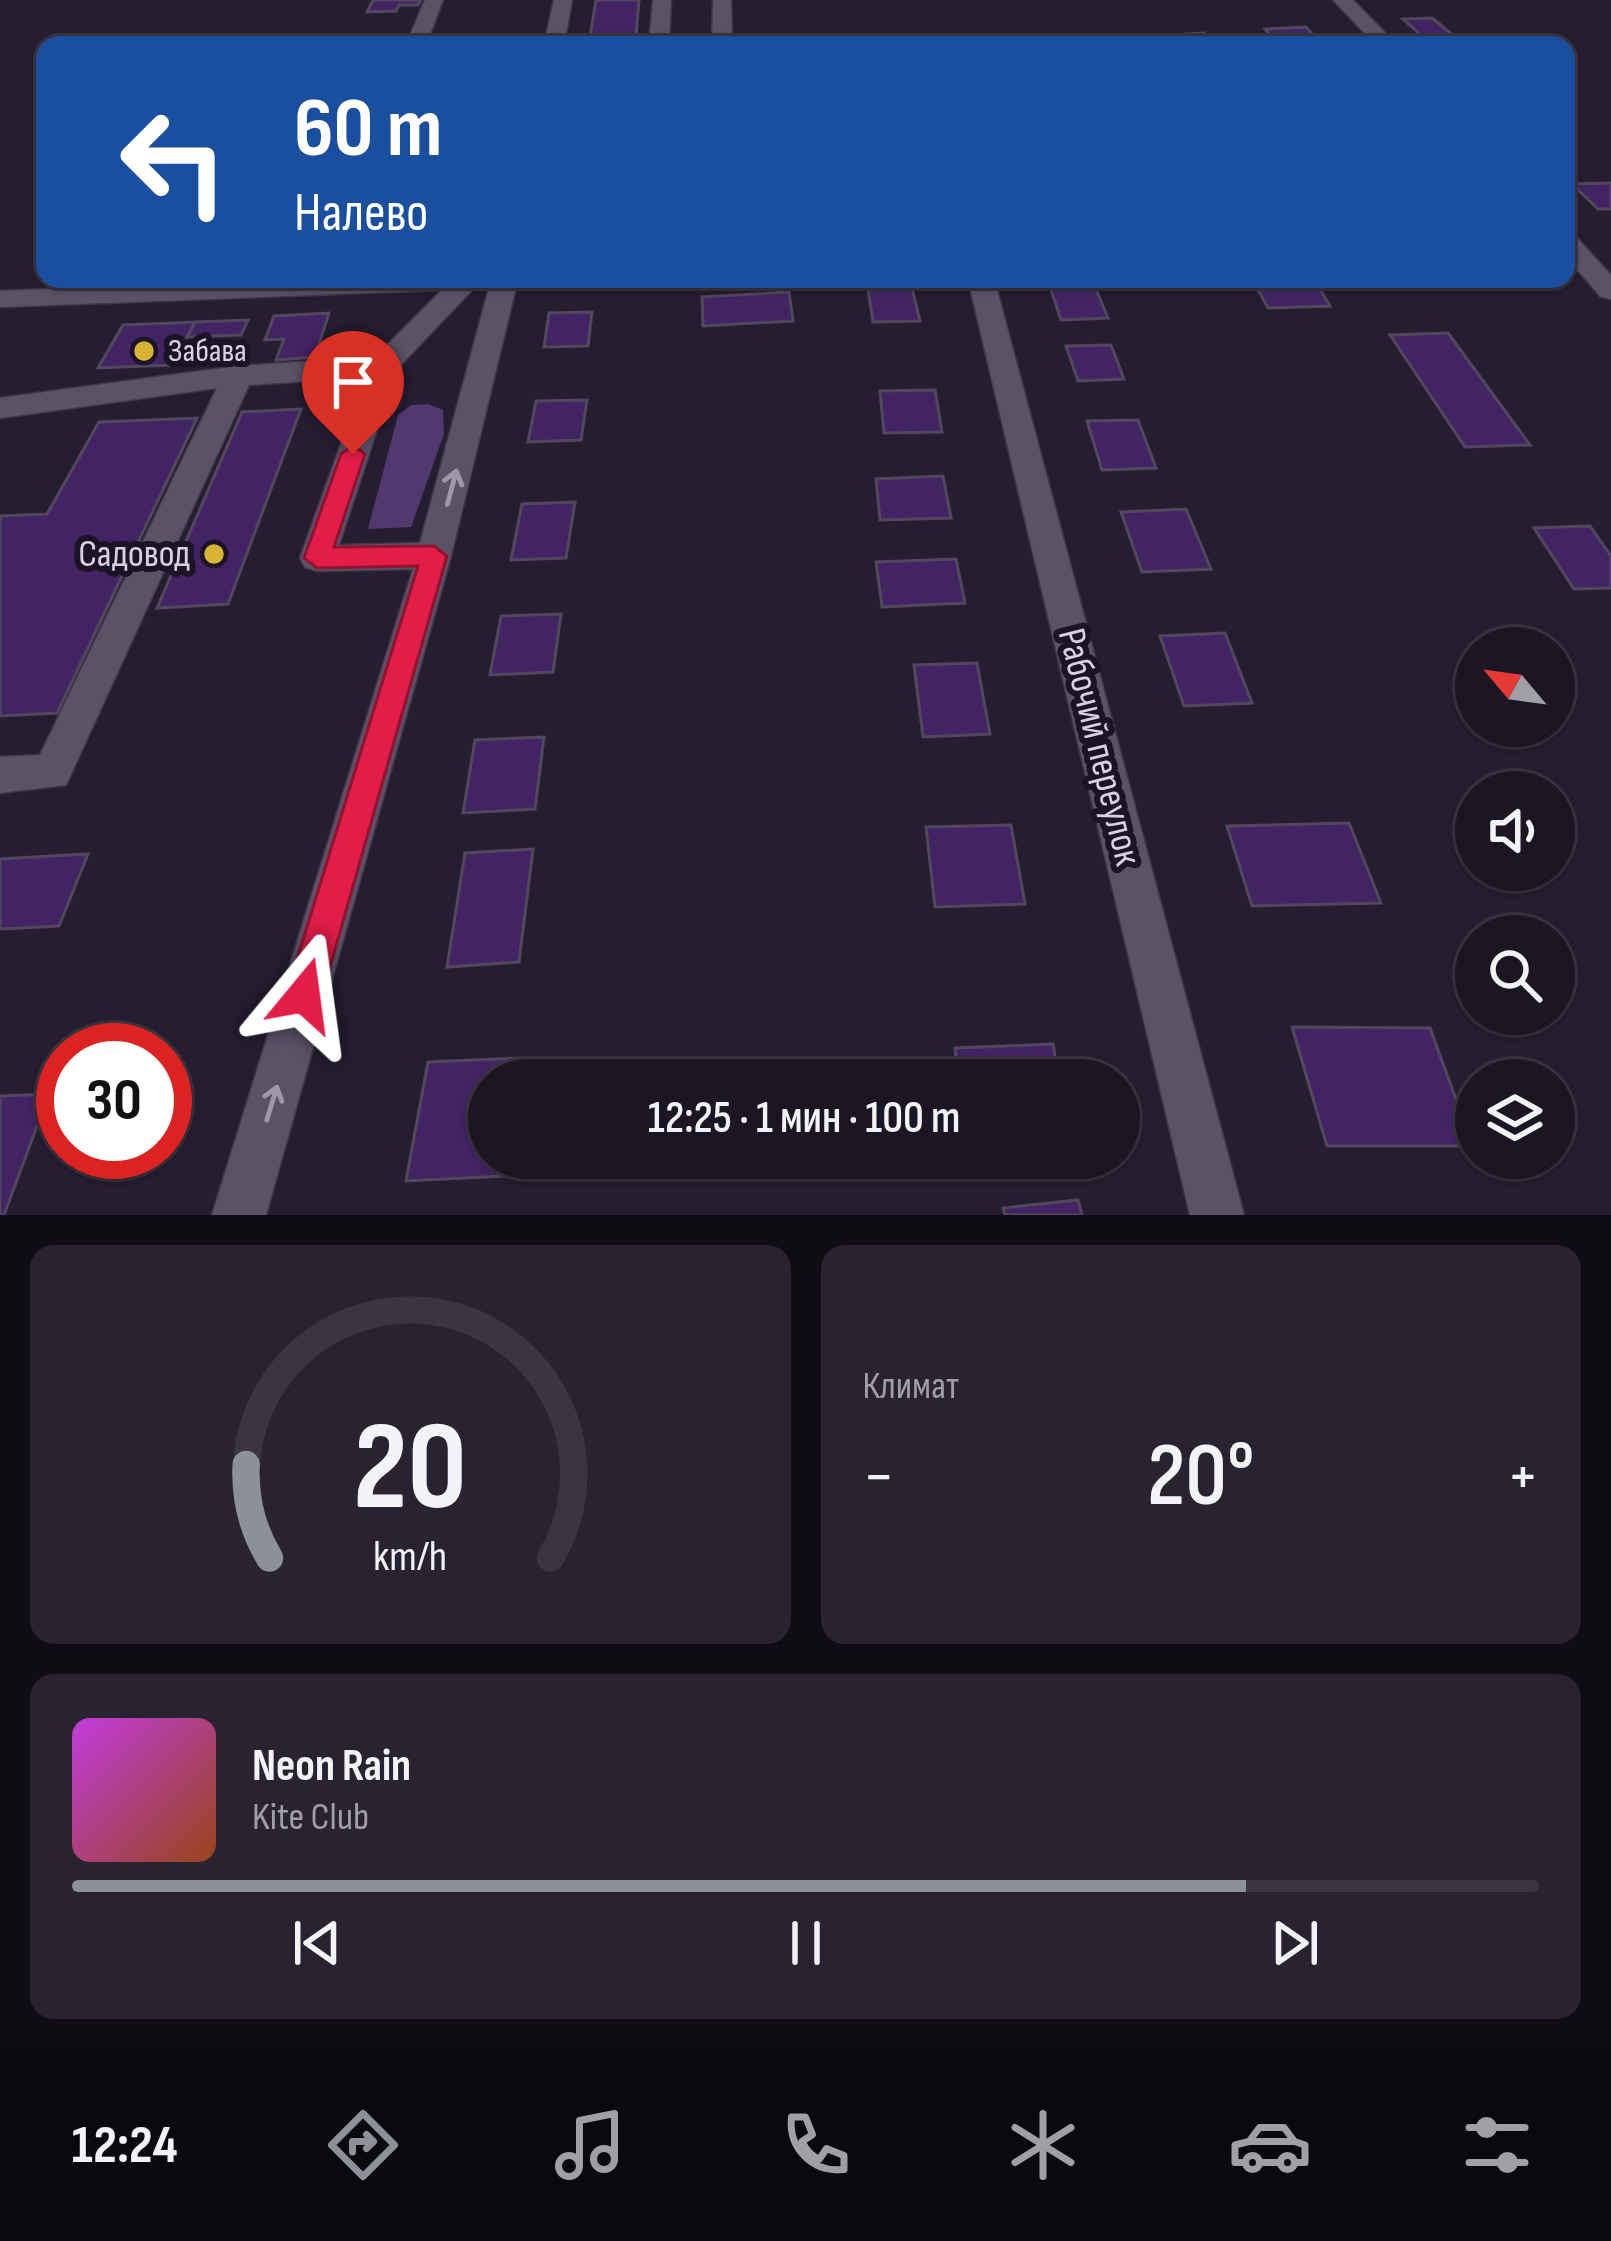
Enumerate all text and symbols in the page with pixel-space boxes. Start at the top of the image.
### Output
text: 60 m [294,79,442,180]
icon: left [96,84,252,240]
text: Налево [294,181,428,246]
place label: Забава [168,331,247,371]
pin [302,331,404,454]
marker: Забава [131,338,157,364]
icon: arrive [320,349,386,415]
one-way arrow [442,468,464,506]
place label: Садовод [78,531,190,578]
marker: Садовод [201,541,227,567]
street label: Рабочий переулок [1047,624,1151,870]
north arrow [1455,627,1575,747]
map controls [1455,627,1575,1179]
button: sound [1455,771,1575,891]
button: search [1455,915,1575,1035]
position arrow [241,932,367,1058]
speed limit sign: 30 [36,1023,192,1179]
button: layers [1455,1059,1575,1179]
one-way arrow [262,1085,284,1123]
text: 12:25 · 1 мин · 100 m [648,1091,960,1146]
text: Климат [863,1363,959,1410]
text: 20 [353,1395,467,1544]
text: 20° [1147,1423,1255,1531]
text: − [863,1438,895,1517]
text: + [1507,1438,1539,1517]
text: km/h [373,1530,447,1582]
text: Neon Rain [252,1739,411,1794]
text: Kite Club [252,1794,369,1841]
icon: previous [284,1910,350,1976]
icon: pause [773,1910,839,1976]
icon: next [1262,1910,1328,1976]
icon: directions [321,2103,405,2187]
icon: music [548,2103,632,2187]
icon: phone [774,2103,858,2187]
icon: climate [1001,2103,1085,2187]
icon: car [1228,2103,1312,2187]
icon: filters [1455,2103,1539,2187]
text: 12:24 [71,2113,178,2178]

